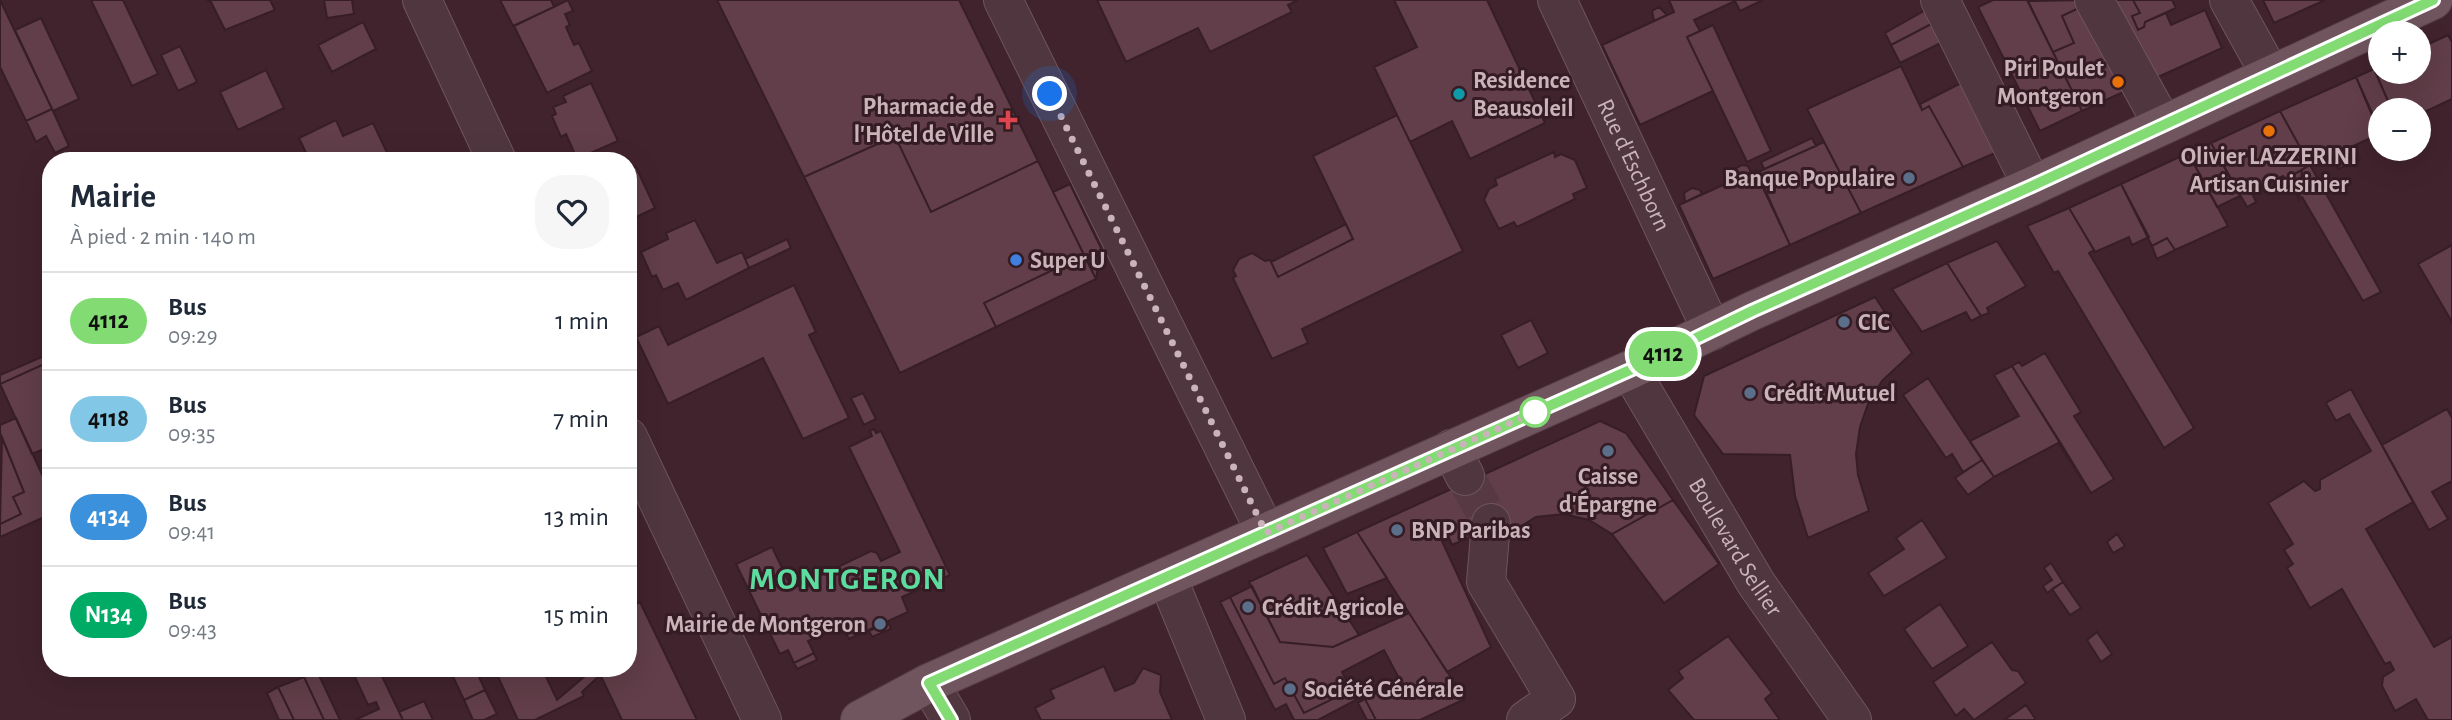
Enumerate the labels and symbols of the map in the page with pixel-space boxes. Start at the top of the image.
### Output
place label: Piri Poulet Montgeron [1997,57,2104,109]
place label: Residence Beausoleil [1473,69,1573,121]
marker: Piri Poulet Montgeron [2110,74,2126,90]
your location [1032,76,1067,111]
marker: Residence Beausoleil [1451,86,1467,102]
place label: Pharmacie de l'Hôtel de Ville [854,95,994,147]
street label: Rue d'Eschborn [1592,96,1674,235]
marker: Pharmacie de l'Hôtel de Ville [1000,112,1016,128]
marker: Olivier LAZZERINI Artisan Cuisinier [2261,123,2277,139]
place label: Olivier LAZZERINI Artisan Cuisinier [2181,145,2357,197]
place label: Banque Populaire [1724,167,1895,191]
marker: Banque Populaire [1901,170,1917,186]
place label: Super U [1030,249,1106,273]
marker: Super U [1008,252,1024,268]
place label: CIC [1858,311,1890,335]
marker: CIC [1836,314,1852,330]
line badge: 4112 [1614,331,1712,377]
place label: Crédit Mutuel [1764,382,1896,406]
marker: Crédit Mutuel [1742,385,1758,401]
unlabelled marker [1520,397,1550,427]
marker: Caisse d'Épargne [1600,443,1616,459]
place label: Caisse d'Épargne [1559,465,1657,517]
street label: Boulevard Sellier [1684,474,1786,621]
place label: BNP Paribas [1411,519,1531,543]
marker: BNP Paribas [1389,522,1405,538]
district label: MONTGERON [749,563,947,595]
place label: Crédit Agricole [1262,596,1404,620]
marker: Crédit Agricole [1240,599,1256,615]
place label: Mairie de Montgeron [665,613,866,637]
marker: Mairie de Montgeron [872,616,888,632]
place label: Société Générale [1304,678,1464,702]
marker: Société Générale [1282,681,1298,697]

